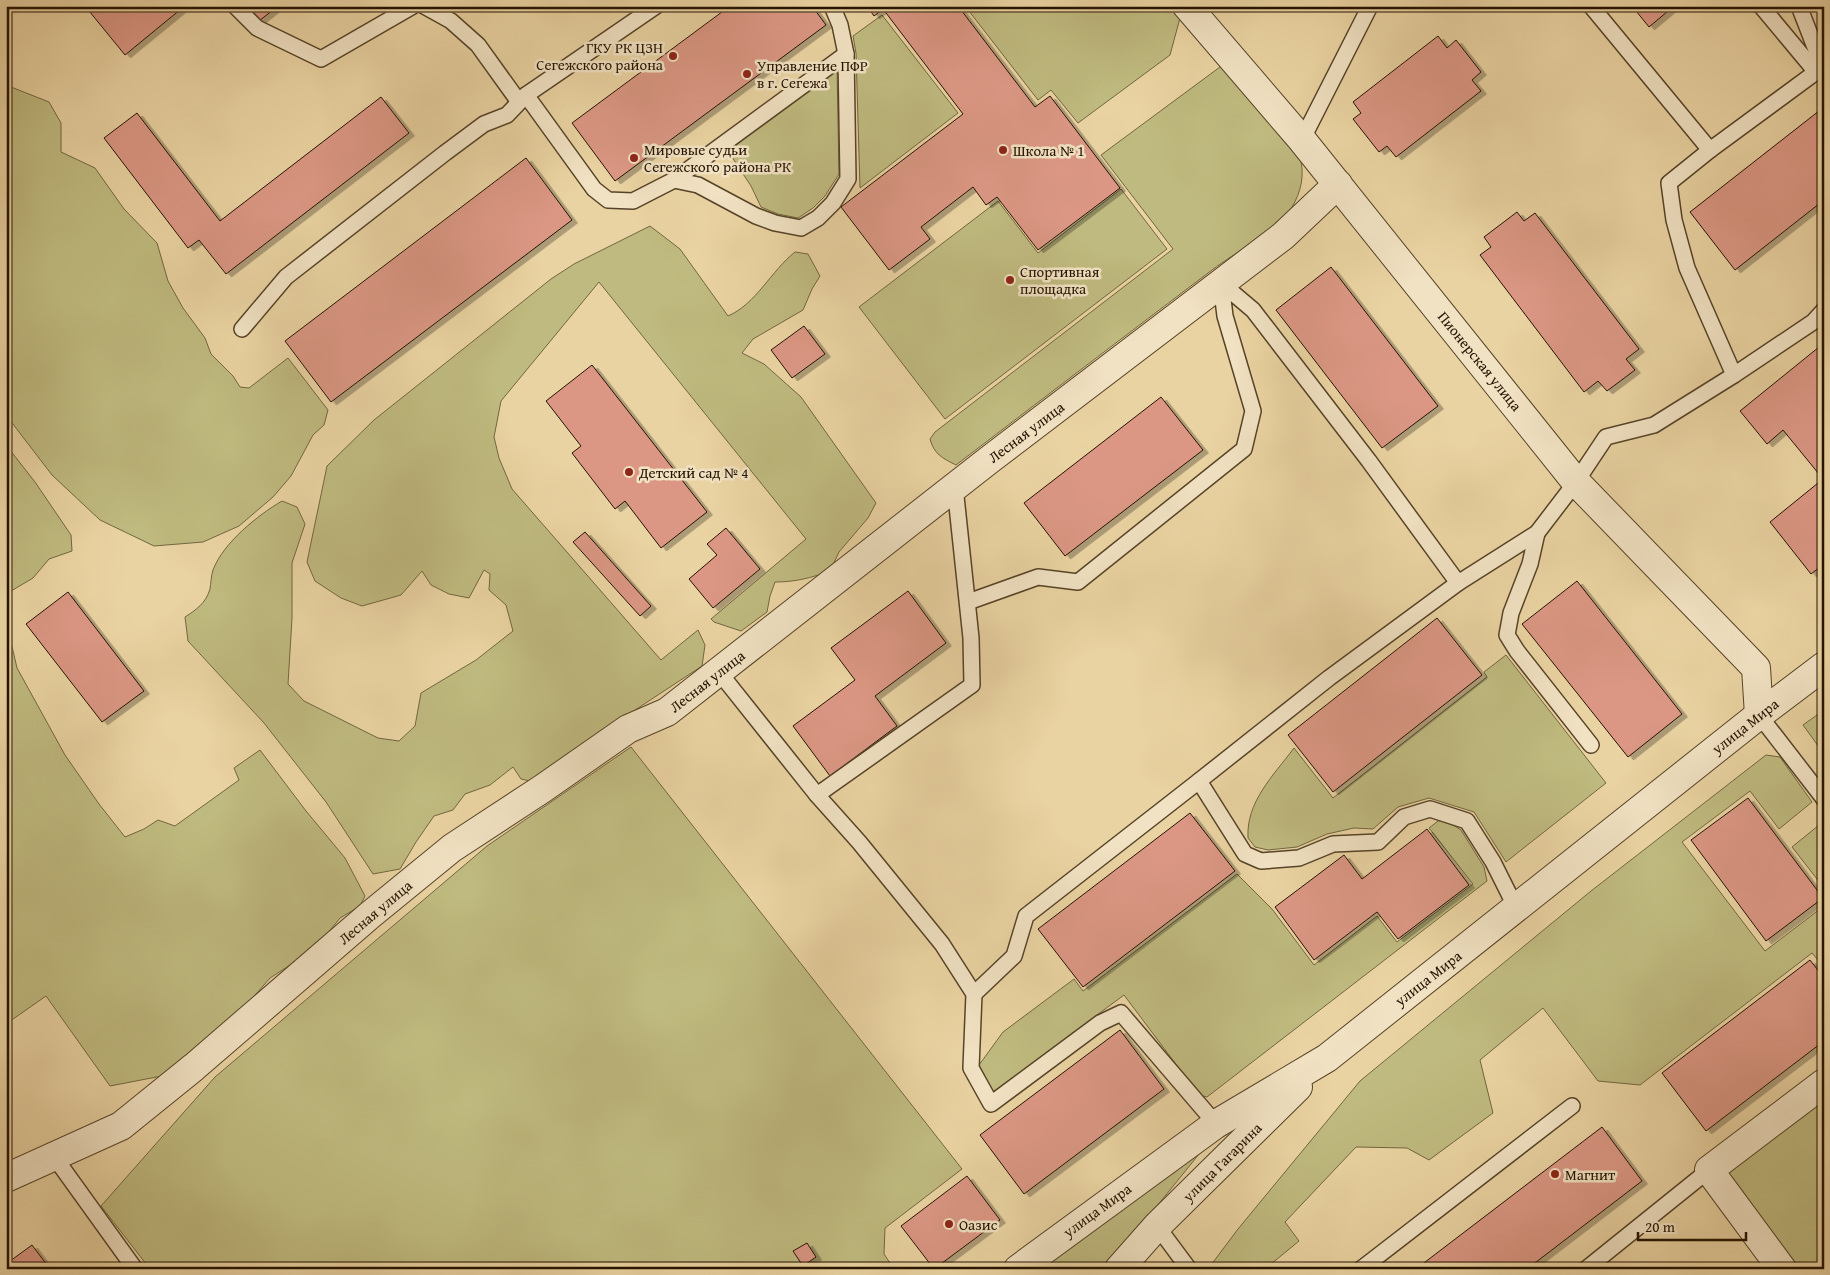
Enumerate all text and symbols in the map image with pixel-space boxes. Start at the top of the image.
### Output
place label: ГКУ РК ЦЗН Сегежского района [536,37,664,75]
marker: ГКУ РК ЦЗН Сегежского района [667,50,679,62]
place label: Управление ПФР в г. Сегежа [757,55,868,93]
marker: Управление ПФР в г. Сегежа [741,68,753,80]
place label: Мировые судьи Сегежского района РК [644,139,792,177]
place label: Школа № 1 [1013,140,1084,161]
marker: Школа № 1 [997,144,1009,156]
marker: Мировые судьи Сегежского района РК [628,152,640,164]
place label: Спортивная площадка [1020,261,1100,299]
marker: Спортивная площадка [1004,274,1016,286]
street label: Пионерская улица [1433,307,1527,416]
street label: Лесная улица [984,396,1069,468]
place label: Детский сад № 4 [638,462,748,483]
marker: Детский сад № 4 [623,466,635,478]
street label: Лесная улица [665,644,750,717]
street label: улица Мира [1706,693,1784,759]
street label: Лесная улица [334,874,417,949]
street label: улица Мира [1389,945,1467,1011]
street label: улица Гагарина [1177,1117,1267,1207]
place label: Магнит [1565,1164,1616,1185]
marker: Магнит [1549,1168,1561,1180]
street label: улица Мира [1058,1178,1136,1243]
scale bar [1638,1210,1745,1242]
place label: Оазис [959,1214,998,1235]
text: 20 m [1645,1216,1676,1237]
marker: Оазис [943,1218,955,1230]

